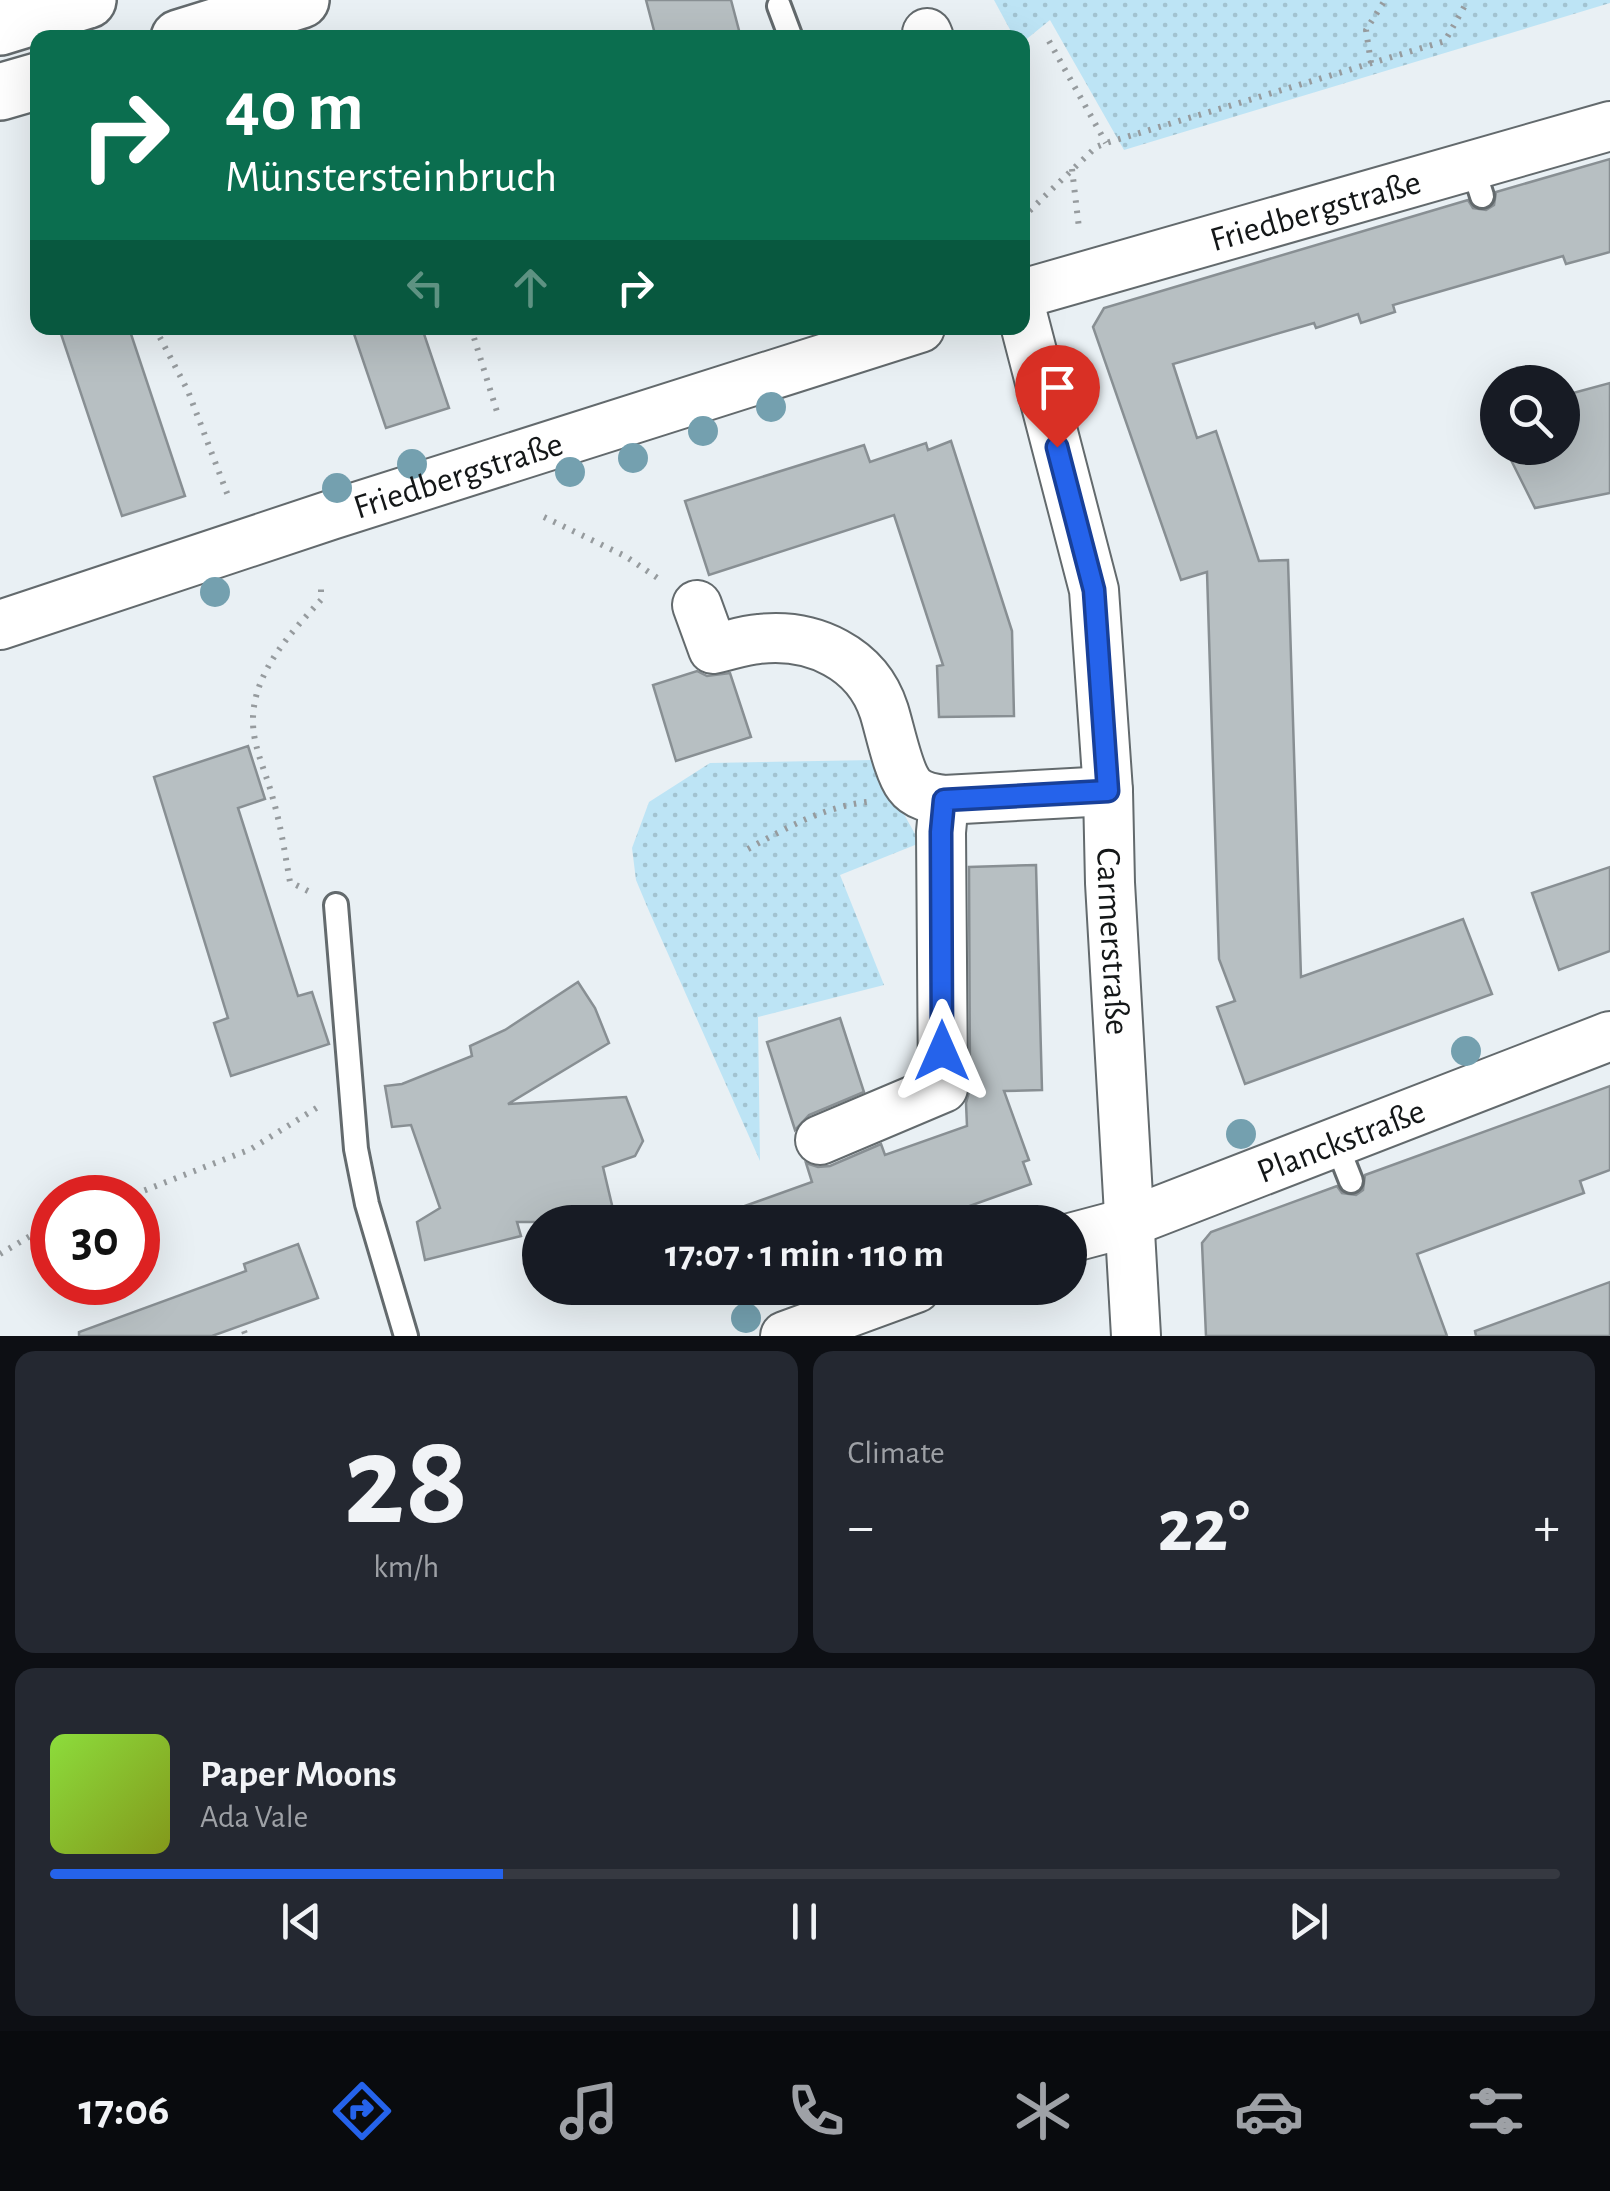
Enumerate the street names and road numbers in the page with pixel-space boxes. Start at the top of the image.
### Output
street label: Friedbergstraße [1206,165,1425,258]
street label: Friedbergstraße [350,427,567,526]
street label: Carmerstraße [1090,847,1135,1036]
street label: Planckstraße [1252,1093,1430,1190]

